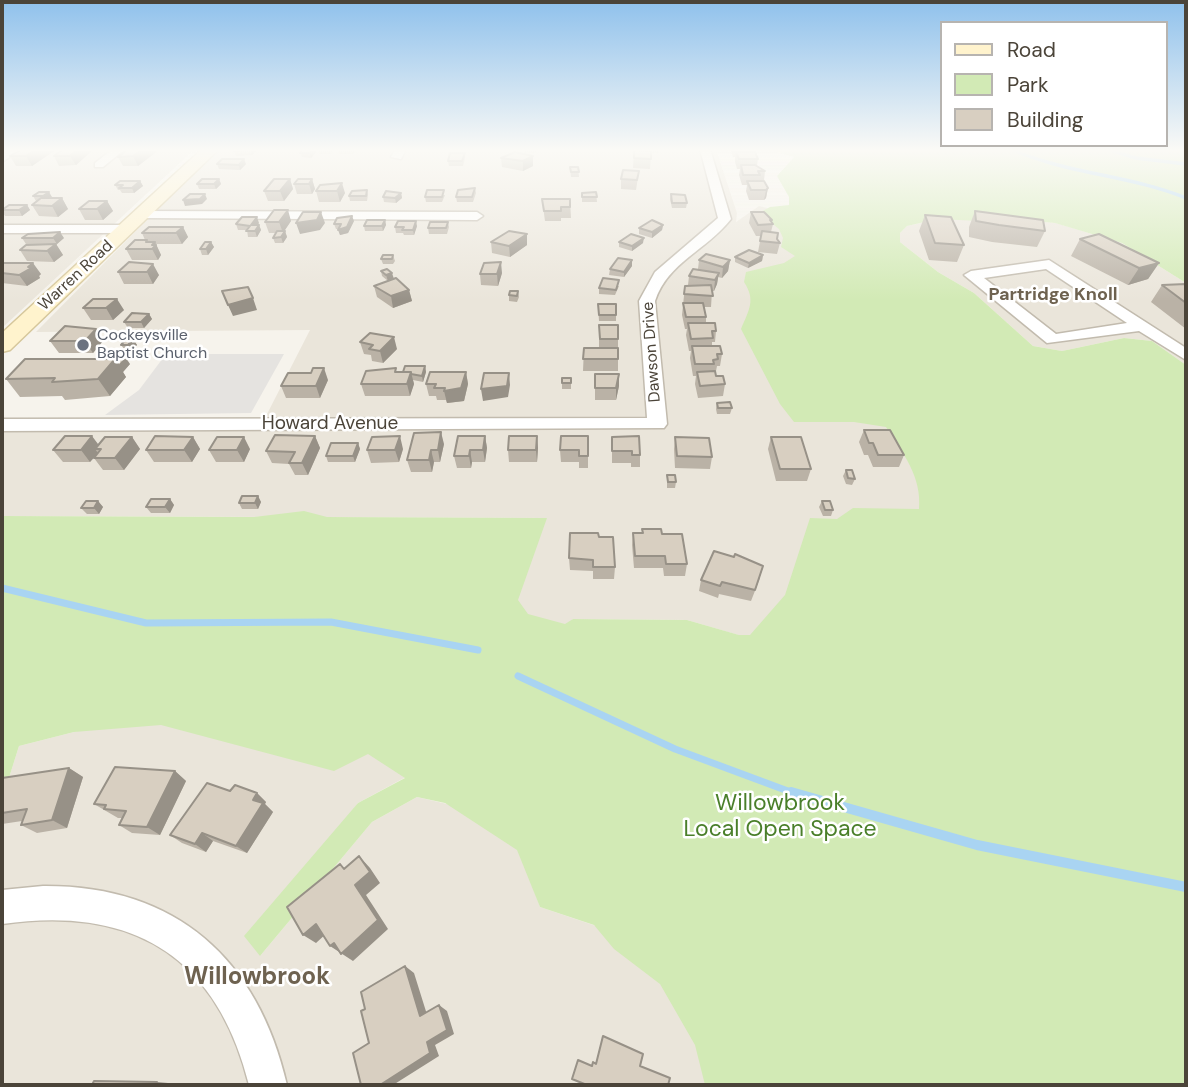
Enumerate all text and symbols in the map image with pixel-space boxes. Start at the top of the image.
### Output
legend [940,21,1167,147]
text: Road [1007,36,1056,64]
text: Park [1007,71,1048,99]
text: Building [1007,106,1083,134]
street label: Warren Road [35,237,117,315]
district label: Partridge Knoll [988,284,1118,306]
street label: Dawson Drive [639,301,665,403]
place label: Cockeysville Baptist Church [97,326,207,364]
marker: Cockeysville Baptist Church [75,337,91,353]
street label: Howard Avenue [262,413,398,435]
park label: Willowbrook Local Open Space [683,790,877,844]
district label: Willowbrook [184,964,330,992]

